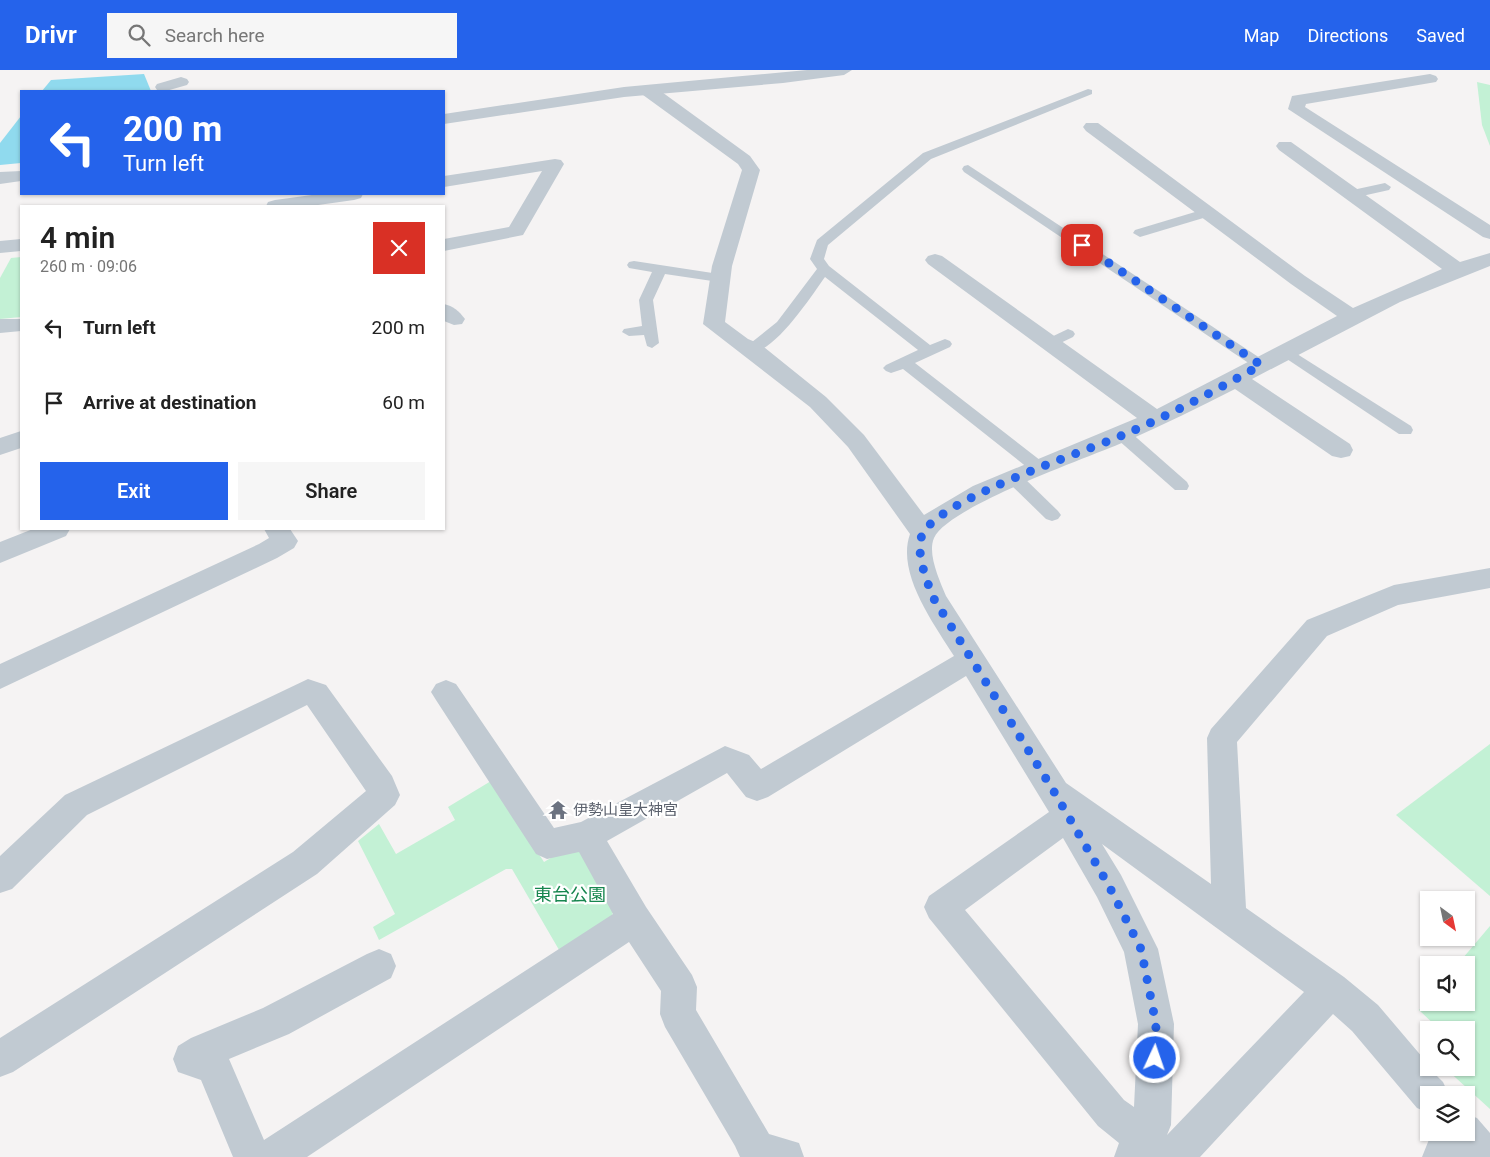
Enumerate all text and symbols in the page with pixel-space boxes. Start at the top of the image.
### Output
search box [107,13,457,58]
text: Drivr [25,21,77,49]
icon: search [125,21,153,49]
text: Search here [165,24,265,47]
text: Map [1244,25,1279,46]
text: Directions [1307,25,1388,46]
text: Saved [1416,25,1465,46]
text: 200 m [123,109,222,150]
icon: left [40,110,105,175]
text: Turn left [123,151,204,176]
text: 4 min [40,220,115,255]
button: close [373,222,425,274]
pin [1061,224,1103,266]
icon: arrive [1068,231,1096,259]
text: 260 m · 09:06 [40,257,137,276]
icon: left [40,314,68,342]
text: Turn left [83,316,156,339]
text: 200 m [372,316,425,339]
icon: arrive [40,389,68,417]
text: Arrive at destination [83,391,256,414]
text: 60 m [382,391,425,414]
button: Exit [40,462,228,520]
button: Share [238,462,425,520]
temple icon: 伊勢山皇大神宮 [547,799,569,821]
place label: 伊勢山皇大神宮 [573,801,678,819]
park label: 東台公園 [534,884,606,905]
north arrow [1420,891,1475,946]
map controls [1420,891,1475,1141]
button: sound [1420,956,1475,1011]
button: search [1420,1021,1475,1076]
position arrow [1128,1031,1180,1083]
button: layers [1420,1086,1475,1141]

